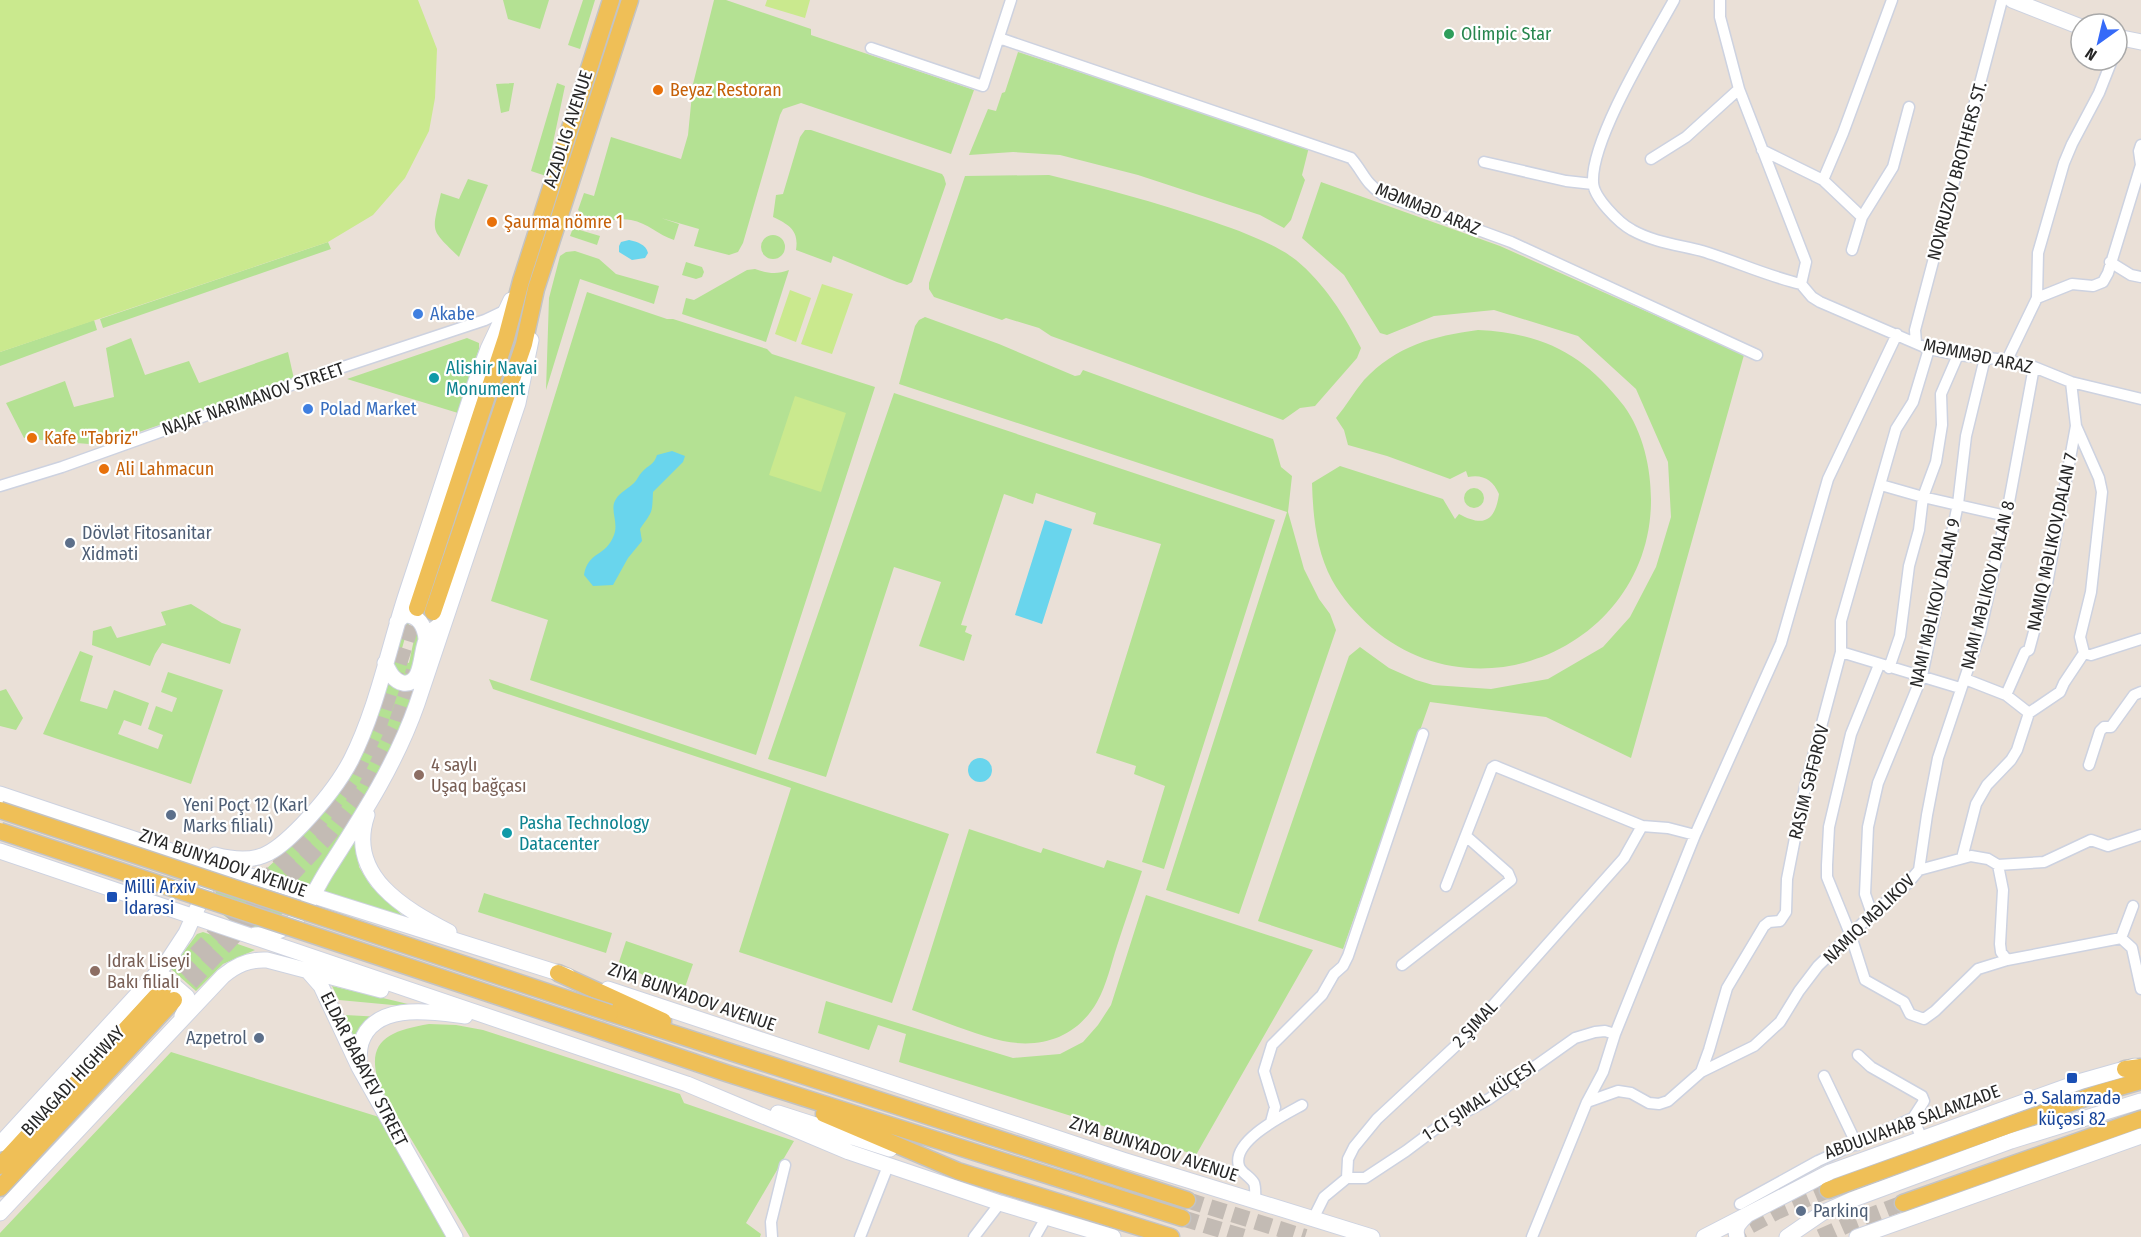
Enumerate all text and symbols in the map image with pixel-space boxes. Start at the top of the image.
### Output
north arrow [2069,12,2129,72]
place label: Olimpic Star [1461,23,1552,45]
marker: Olimpic Star [1442,27,1456,41]
text: N [2082,43,2100,65]
street label: AZADLIG AVENUE [539,68,597,190]
place label: Beyaz Restoran [670,79,782,101]
street label: NOVRUZOV BROTHERS ST. [1923,79,1992,263]
marker: Beyaz Restoran [651,83,665,97]
street label: MƏMMƏD ARAZ [1372,178,1484,240]
place label: Şaurma nömre 1 [504,211,623,233]
marker: Şaurma nömre 1 [485,215,499,229]
place label: Akabe [430,303,475,325]
marker: Akabe [411,307,425,321]
street label: MƏMMƏD ARAZ [1921,334,2035,378]
street label: NAJAF NARIMANOV STREET [159,357,348,441]
place label: Alishir Navai Monument [446,357,538,400]
marker: Alishir Navai Monument [427,371,441,385]
place label: Polad Market [320,398,417,420]
marker: Polad Market [301,402,315,416]
place label: Kafe "Təbriz" [44,427,138,449]
marker: Kafe "Təbriz" [25,431,39,445]
street label: NAMIQ MƏLIKOV,DALAN 7 [2022,451,2082,633]
place label: Ali Lahmacun [116,458,214,480]
marker: Ali Lahmacun [97,462,111,476]
street label: NAMI MƏLIKOV DALAN 8 [1956,498,2020,672]
street label: NAMI MƏLIKOV DALAN 9 [1905,516,1965,690]
place label: Dövlət Fitosanitar Xidməti [82,522,213,565]
marker: Dövlət Fitosanitar Xidməti [63,536,77,550]
street label: RASIM SƏFƏROV [1784,721,1834,842]
place label: 4 saylı Uşaq bağçası [431,754,526,797]
marker: 4 saylı Uşaq bağçası [412,768,426,782]
place label: Yeni Poçt 12 (Karl Marks filialı) [183,794,308,837]
marker: Yeni Poçt 12 (Karl Marks filialı) [164,808,178,822]
place label: Pasha Technology Datacenter [519,812,649,855]
street label: ZIYA BUNYADOV AVENUE [136,824,310,902]
marker: Pasha Technology Datacenter [500,826,514,840]
street label: NAMIQ MƏLIKOV [1819,869,1920,968]
place label: Milli Arxiv İdarəsi [124,876,196,919]
marker: Milli Arxiv İdarəsi [105,890,119,904]
place label: Idrak Liseyi Bakı filialı [107,950,190,993]
street label: ZIYA BUNYADOV AVENUE [605,958,779,1036]
marker: Idrak Liseyi Bakı filialı [88,964,102,978]
street label: ELDAR BABAYEV STREET [316,988,413,1151]
street label: 2 ŞIMAL [1448,996,1502,1052]
street label: BINAGADI HIGHWAY [17,1022,129,1140]
place label: Azpetrol [186,1027,247,1049]
marker: Azpetrol [252,1031,266,1045]
street label: 1-CI ŞIMAL KÜÇESI [1418,1056,1540,1146]
marker: Ə. Salamzadə küçəsi 82 [2065,1071,2079,1085]
street label: ABDULVAHAB SALAMZADE [1821,1080,2003,1164]
place label: Ə. Salamzadə küçəsi 82 [2023,1087,2121,1130]
street label: ZIYA BUNYADOV AVENUE [1067,1111,1241,1187]
place label: Parkinq [1813,1200,1869,1222]
marker: Parkinq [1794,1204,1808,1218]

